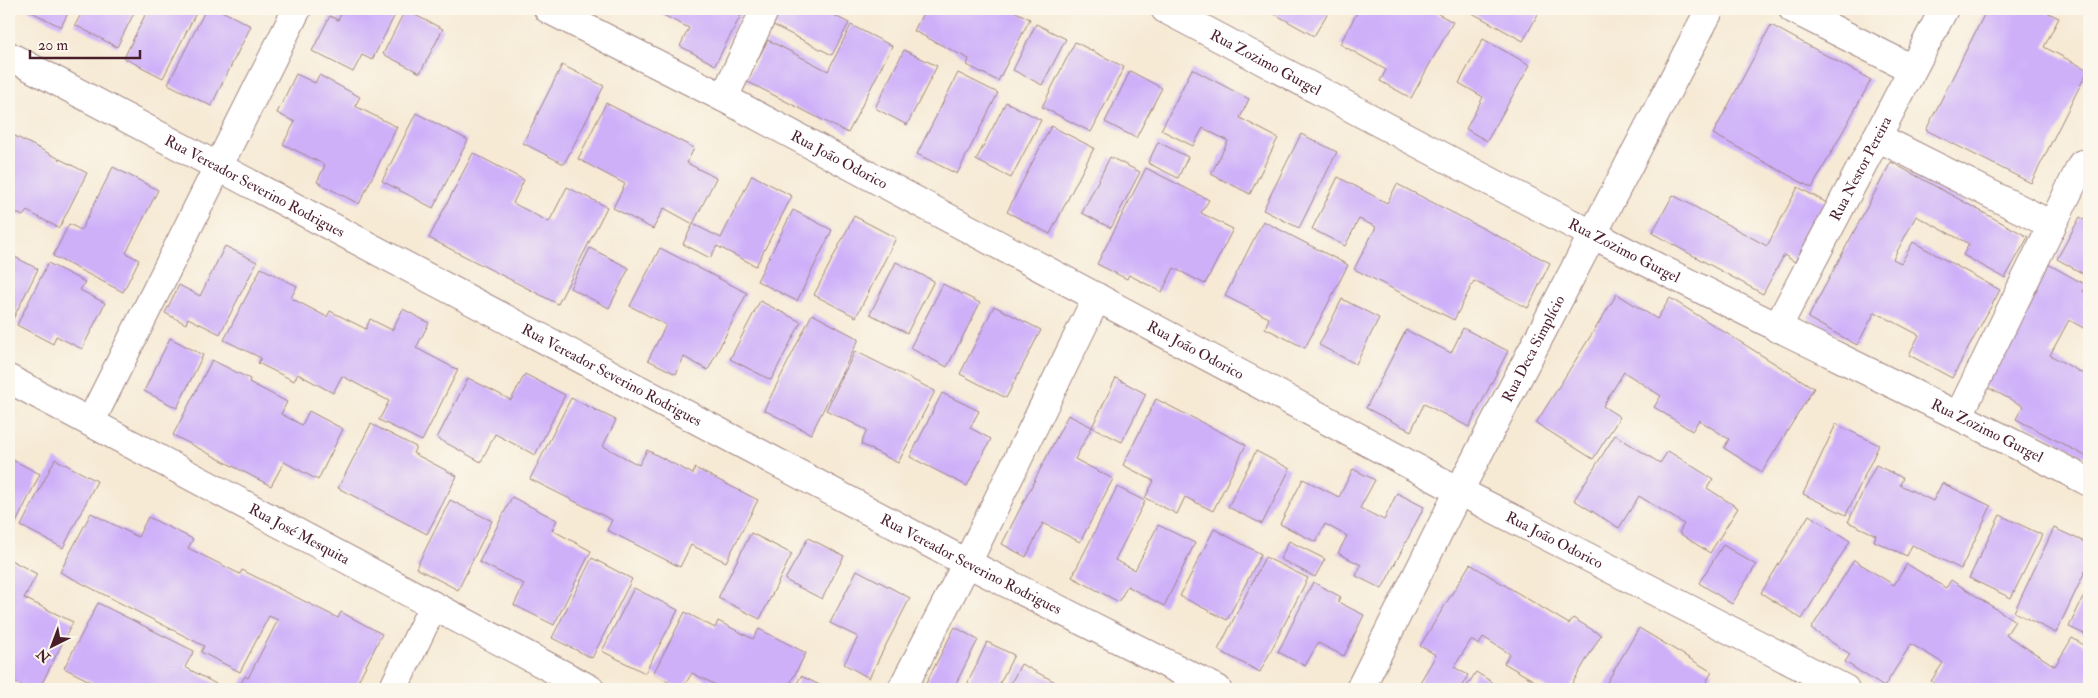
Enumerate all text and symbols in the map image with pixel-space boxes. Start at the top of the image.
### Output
street label: Rua Zozimo Gurgel [1207,25,1325,100]
scale bar [30,28,140,60]
text: 20 m [38,36,68,55]
street label: Rua Nestor Pereira [1825,112,1896,224]
street label: Rua João Odorico [788,126,891,193]
street label: Rua Vereador Severino Rodrigues [161,131,348,241]
street label: Rua Zozimo Gurgel [1565,214,1684,287]
street label: Rua Deca Simplício [1498,292,1569,405]
street label: Rua João Odorico [1144,317,1247,384]
street label: Rua Vereador Severino Rodrigues [518,320,705,430]
street label: Rua Zozimo Gurgel [1928,394,2047,466]
street label: Rua José Mesquita [246,499,354,569]
street label: Rua João Odorico [1503,507,1606,573]
street label: Rua Vereador Severino Rodrigues [877,509,1065,619]
north arrow [28,620,78,670]
text: N [33,644,55,666]

